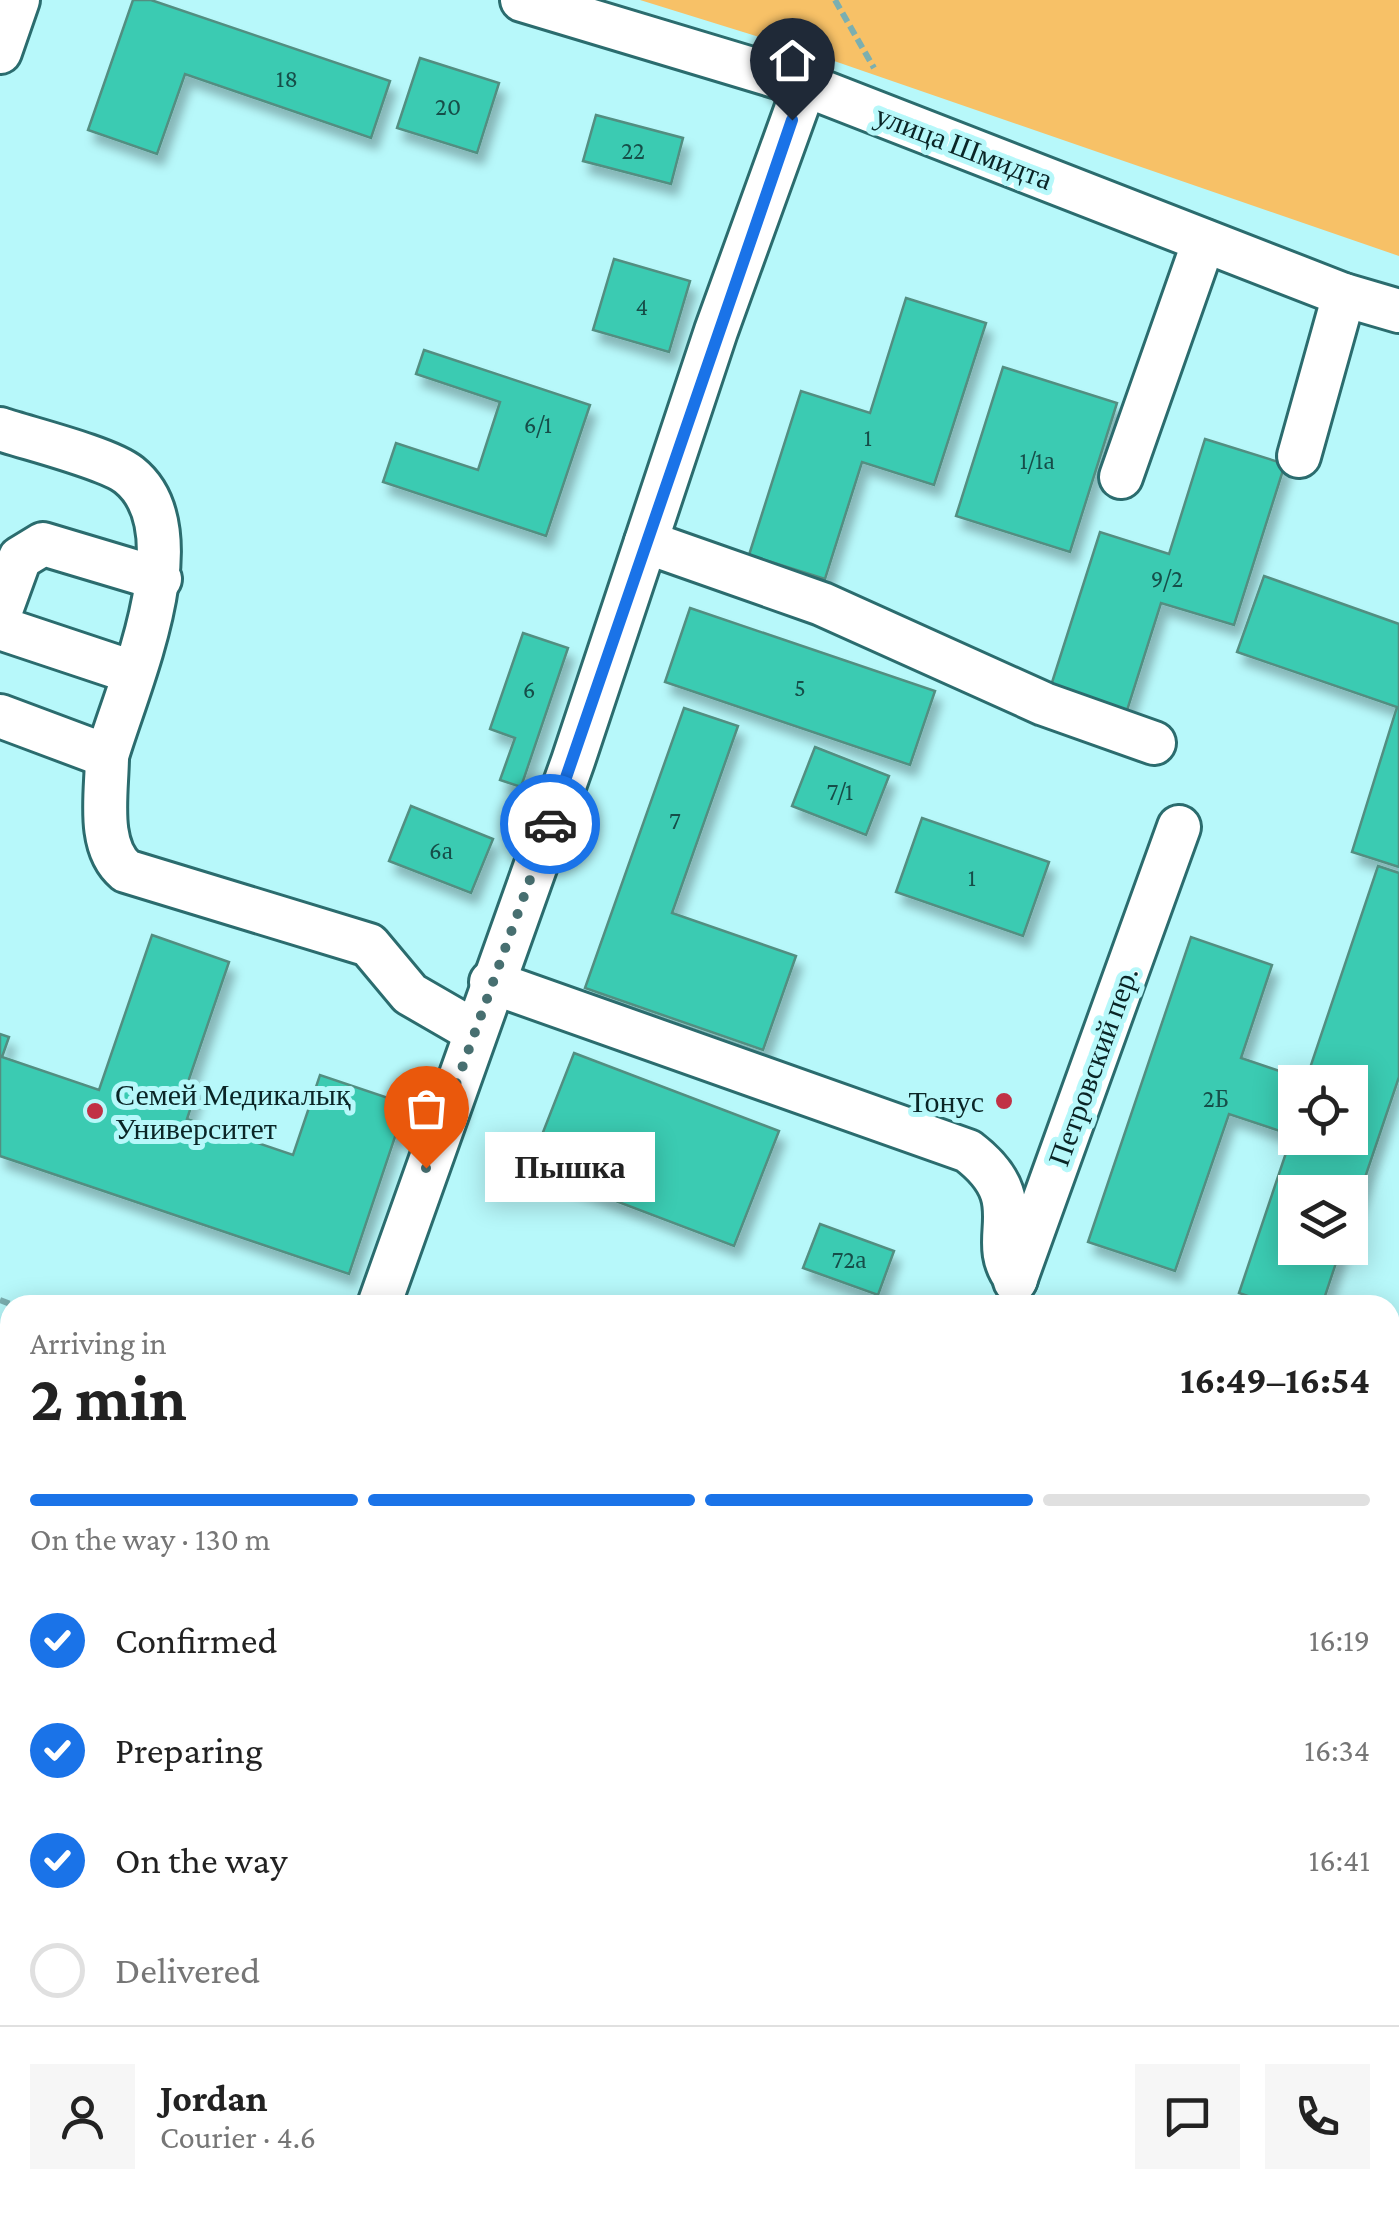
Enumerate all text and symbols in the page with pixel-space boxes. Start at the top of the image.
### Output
pin [750,18,835,121]
icon: home [765,33,820,88]
house number: 18 [276,65,298,92]
house number: 20 [435,93,461,120]
street label: улица Шмидта [871,98,1057,196]
house number: 22 [621,137,645,164]
house number: 4 [636,293,648,320]
house number: 6/1 [524,411,552,438]
house number: 1 [864,424,872,451]
house number: 1/1а [1019,447,1055,474]
house number: 9/2 [1151,565,1183,592]
house number: 5 [794,674,806,701]
house number: 6 [523,676,535,703]
courier [500,774,600,874]
house number: 7/1 [827,778,853,805]
icon: car [523,797,578,852]
house number: 7 [669,807,681,834]
house number: 6а [429,837,453,864]
house number: 1 [968,864,976,891]
street label: Петровский пер. [1042,962,1144,1170]
map controls [1278,1065,1368,1265]
button: locate [1278,1065,1368,1155]
pin [384,1066,469,1169]
place label: Семей Медикалық Университет [115,1078,351,1145]
icon: bag [399,1081,454,1136]
place label: Тонус [909,1085,984,1118]
house number: 2Б [1203,1085,1229,1112]
marker: Тонус [993,1090,1015,1112]
marker: Семей Медикалық Университет [84,1100,106,1122]
callout: Пышка [486,1133,656,1203]
text: Пышка [515,1149,625,1185]
button: layers [1278,1175,1368,1265]
house number: 72а [832,1246,866,1273]
text: Arriving in [30,1325,167,1361]
text: 16:49–16:54 [1180,1359,1370,1401]
text: 2 min [30,1362,187,1434]
text: On the way · 130 m [30,1521,271,1557]
icon: check [30,1613,85,1668]
text: Confirmed [115,1619,278,1661]
text: 16:19 [1309,1622,1370,1658]
icon: check [30,1723,85,1778]
text: Preparing [115,1729,263,1771]
text: 16:34 [1304,1732,1370,1768]
icon: check [30,1833,85,1888]
text: On the way [115,1839,287,1881]
text: 16:41 [1309,1842,1370,1878]
text: Delivered [115,1949,260,1991]
button: person [30,2064,135,2169]
button: chat [1135,2064,1240,2169]
button: phone [1265,2064,1370,2169]
text: Jordan [160,2077,268,2119]
text: Courier · 4.6 [160,2119,316,2155]

